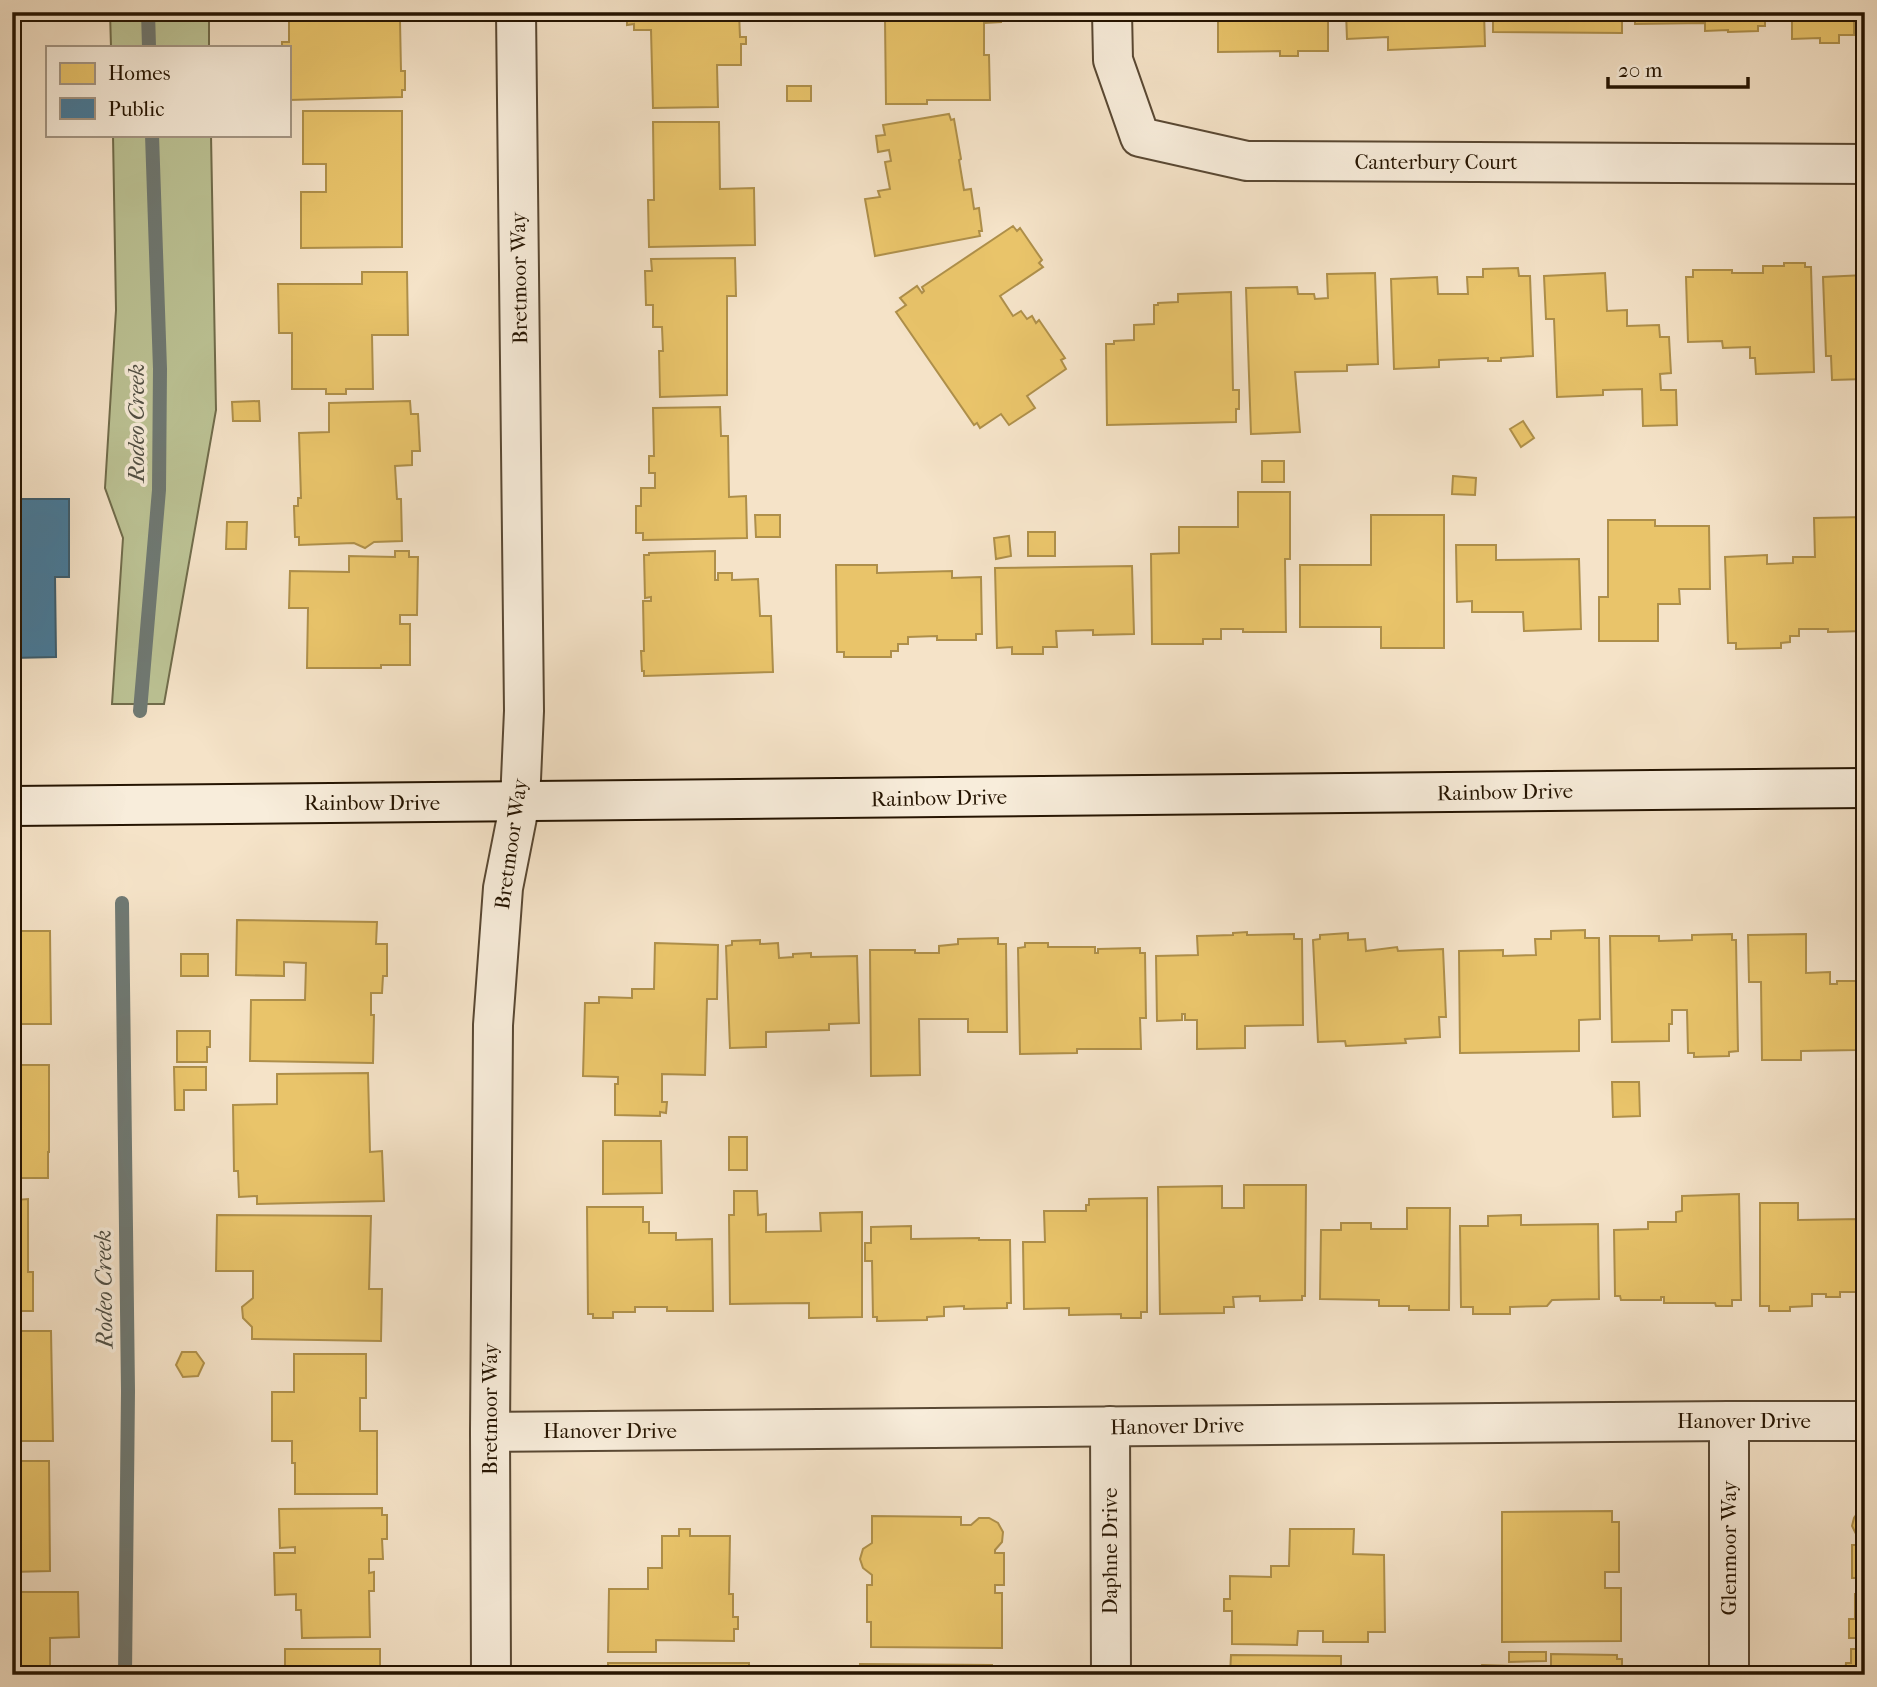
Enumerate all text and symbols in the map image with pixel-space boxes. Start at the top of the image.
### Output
legend [46,46,290,136]
scale bar [1608,46,1748,90]
text: 20 m [1618,58,1663,82]
text: Homes [108,61,171,85]
text: Public [108,97,164,121]
street label: Canterbury Court [1354,150,1518,174]
street label: Bretmoor Way [506,211,532,344]
water label: Rodeo Creek [123,364,150,484]
street label: Bretmoor Way [490,776,532,911]
street label: Rainbow Drive [1437,779,1573,805]
street label: Rainbow Drive [871,785,1007,811]
street label: Rainbow Drive [304,791,440,815]
water label: Rodeo Creek [89,1230,119,1350]
street label: Bretmoor Way [478,1342,502,1475]
street label: Hanover Drive [1677,1409,1811,1433]
street label: Hanover Drive [1110,1413,1244,1439]
street label: Hanover Drive [543,1419,677,1443]
street label: Glenmoor Way [1717,1480,1741,1615]
street label: Daphne Drive [1098,1487,1122,1615]

